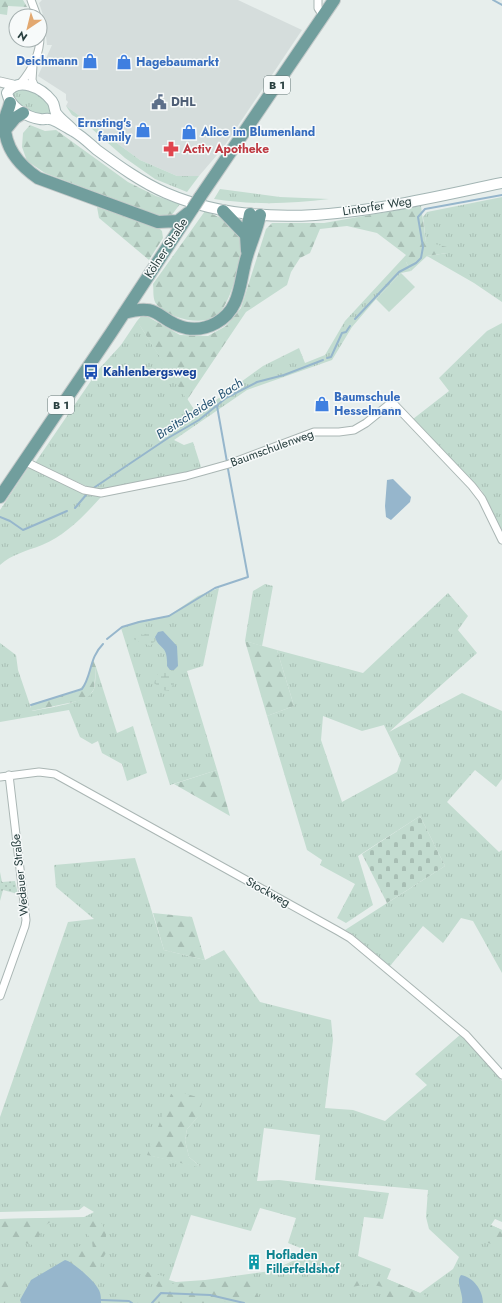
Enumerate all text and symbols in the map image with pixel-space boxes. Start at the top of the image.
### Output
north arrow [8,8,48,48]
text: N [14,27,30,45]
place label: Deichmann [16,52,78,70]
shop icon: Deichmann [81,52,99,70]
shop icon: Hagebaumarkt [115,53,133,71]
place label: Hagebaumarkt [136,53,219,71]
road number: B 1 [264,76,290,94]
public building icon: DHL [150,93,168,111]
place label: DHL [171,93,196,111]
place label: Ernsting's family [78,114,132,146]
shop icon: Ernsting's family [134,121,152,139]
shop icon: Alice im Blumenland [180,123,198,141]
place label: Alice im Blumenland [200,123,315,141]
pharmacy icon: Activ Apotheke [162,140,180,158]
place label: Activ Apotheke [182,140,269,158]
street label: Lintorfer Weg [341,192,413,220]
street label: Kölner Straße [140,214,192,282]
bus stop icon: Kahlenbergsweg [82,363,100,381]
place label: Kahlenbergsweg [103,363,197,381]
water label: Breitscheider Bach [152,373,247,444]
place label: Baumschule Hesselmann [334,388,402,420]
shop icon: Baumschule Hesselmann [313,395,331,413]
road number: B 1 [48,396,74,414]
street label: Baumschulenweg [228,425,316,471]
street label: Wedauer Straße [7,833,33,917]
street label: Stockweg [243,872,293,912]
place label: Hofladen Fillerfeldshof [266,1246,340,1278]
building icon: Hofladen Fillerfeldshof [245,1253,263,1271]

